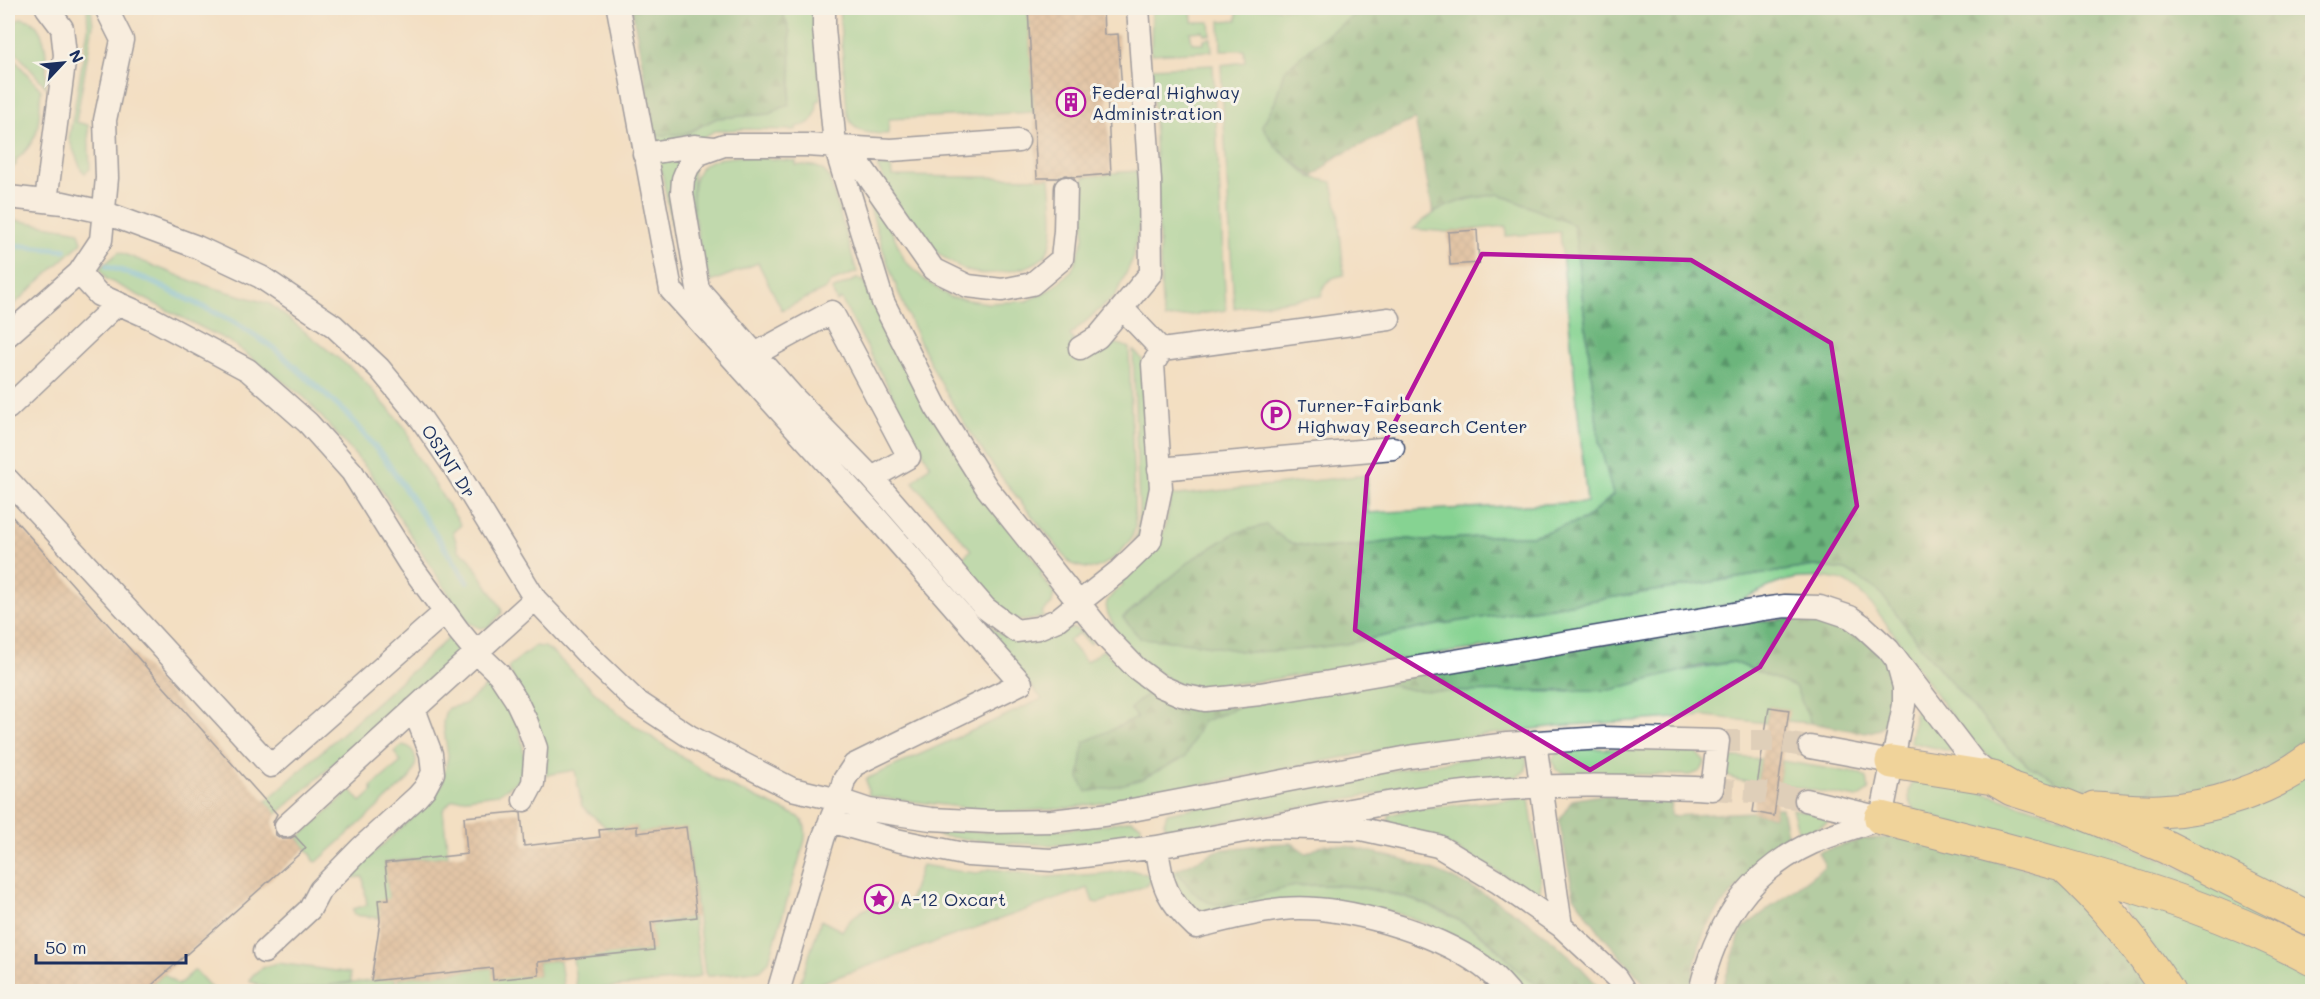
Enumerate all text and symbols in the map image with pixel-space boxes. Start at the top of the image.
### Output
north arrow [33,33,93,93]
text: N [65,46,89,66]
place label: Federal Highway Administration [1092,80,1240,125]
building icon: Federal Highway Administration [1055,86,1087,118]
place label: Turner-Fairbank Highway Research Center [1297,393,1528,438]
parking icon: Turner-Fairbank Highway Research Center [1260,399,1292,431]
street label: OSINT Dr [416,420,482,502]
place icon: A-12 Oxcart [863,883,895,915]
place label: A-12 Oxcart [900,887,1006,911]
scale bar [36,927,186,965]
text: 50 m [45,935,87,959]

